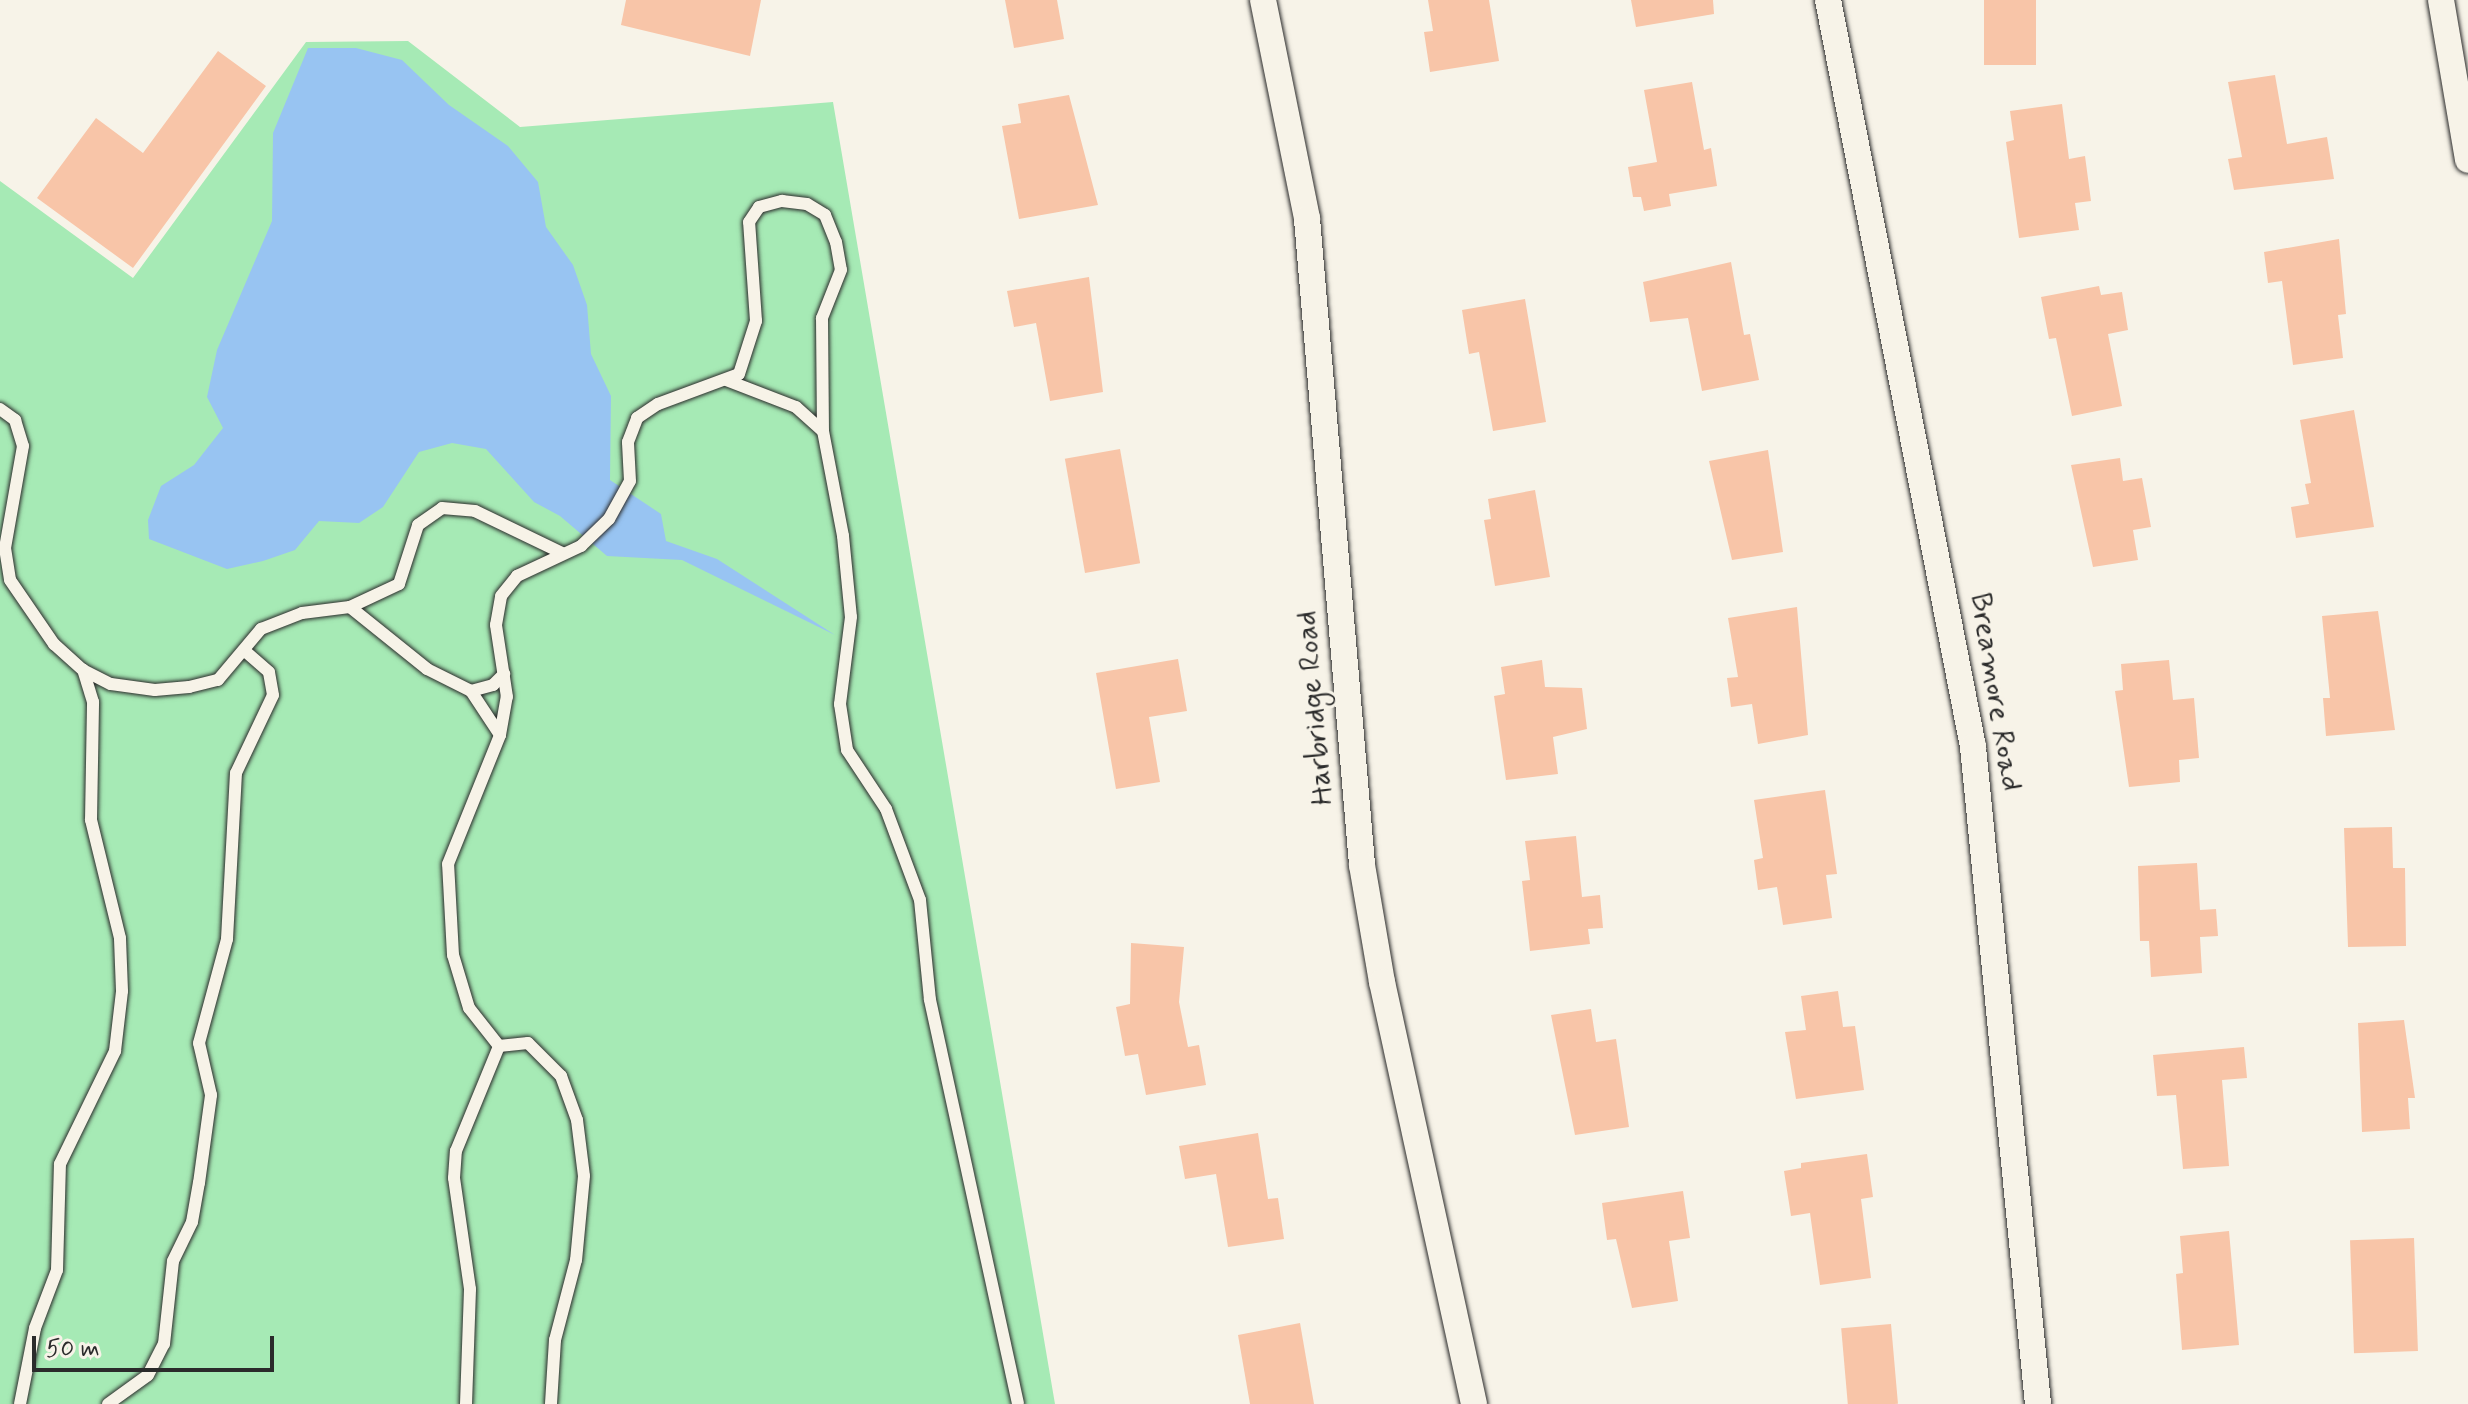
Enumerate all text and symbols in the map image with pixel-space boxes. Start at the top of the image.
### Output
street label: Breamore Road [1962,592,2028,792]
street label: Harbridge Road [1289,609,1341,807]
scale bar [36,1320,278,1370]
text: 50 m [46,1334,100,1365]

